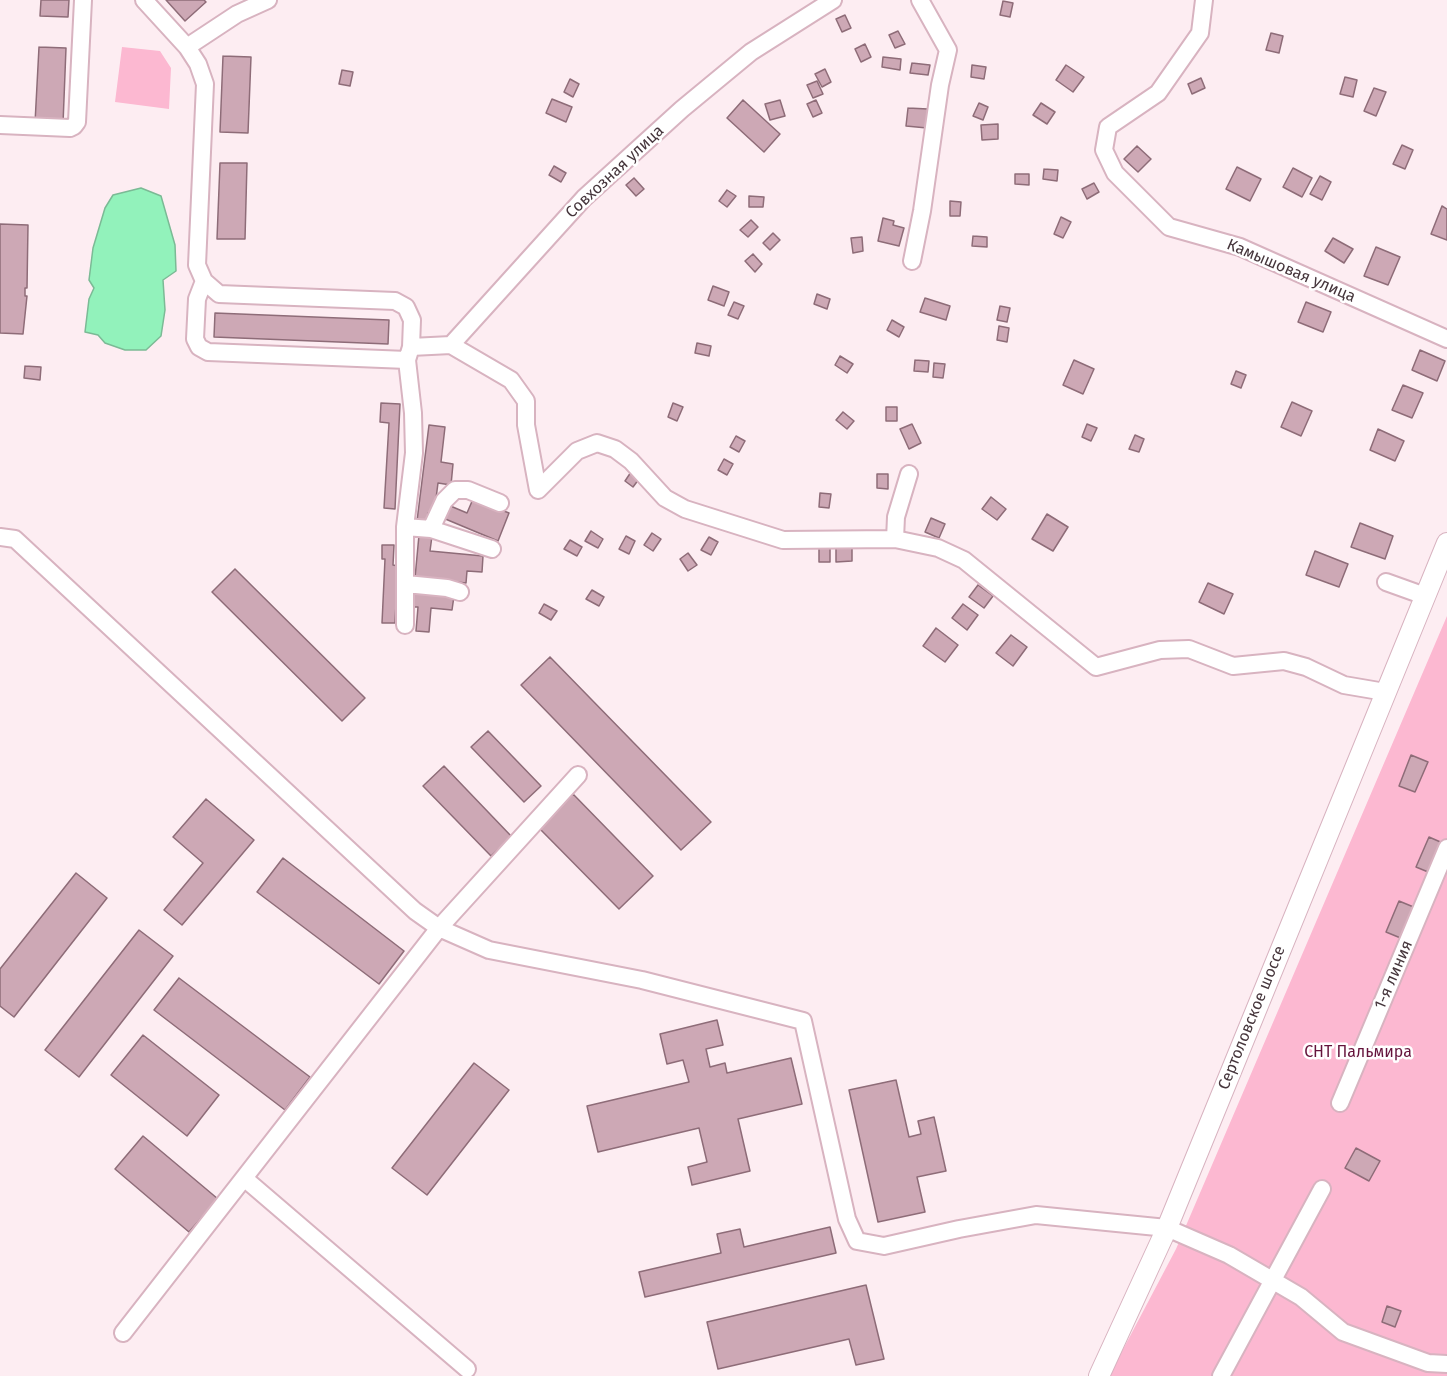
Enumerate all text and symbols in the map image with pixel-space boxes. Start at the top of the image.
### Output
street label: Совхозная улица [562,122,668,222]
street label: Камышовая улица [1224,235,1358,307]
street label: 1-я линия [1371,938,1417,1012]
street label: Сертоловское шоссе [1214,943,1290,1093]
park label: СНТ Пальмира [1304,1043,1412,1063]

